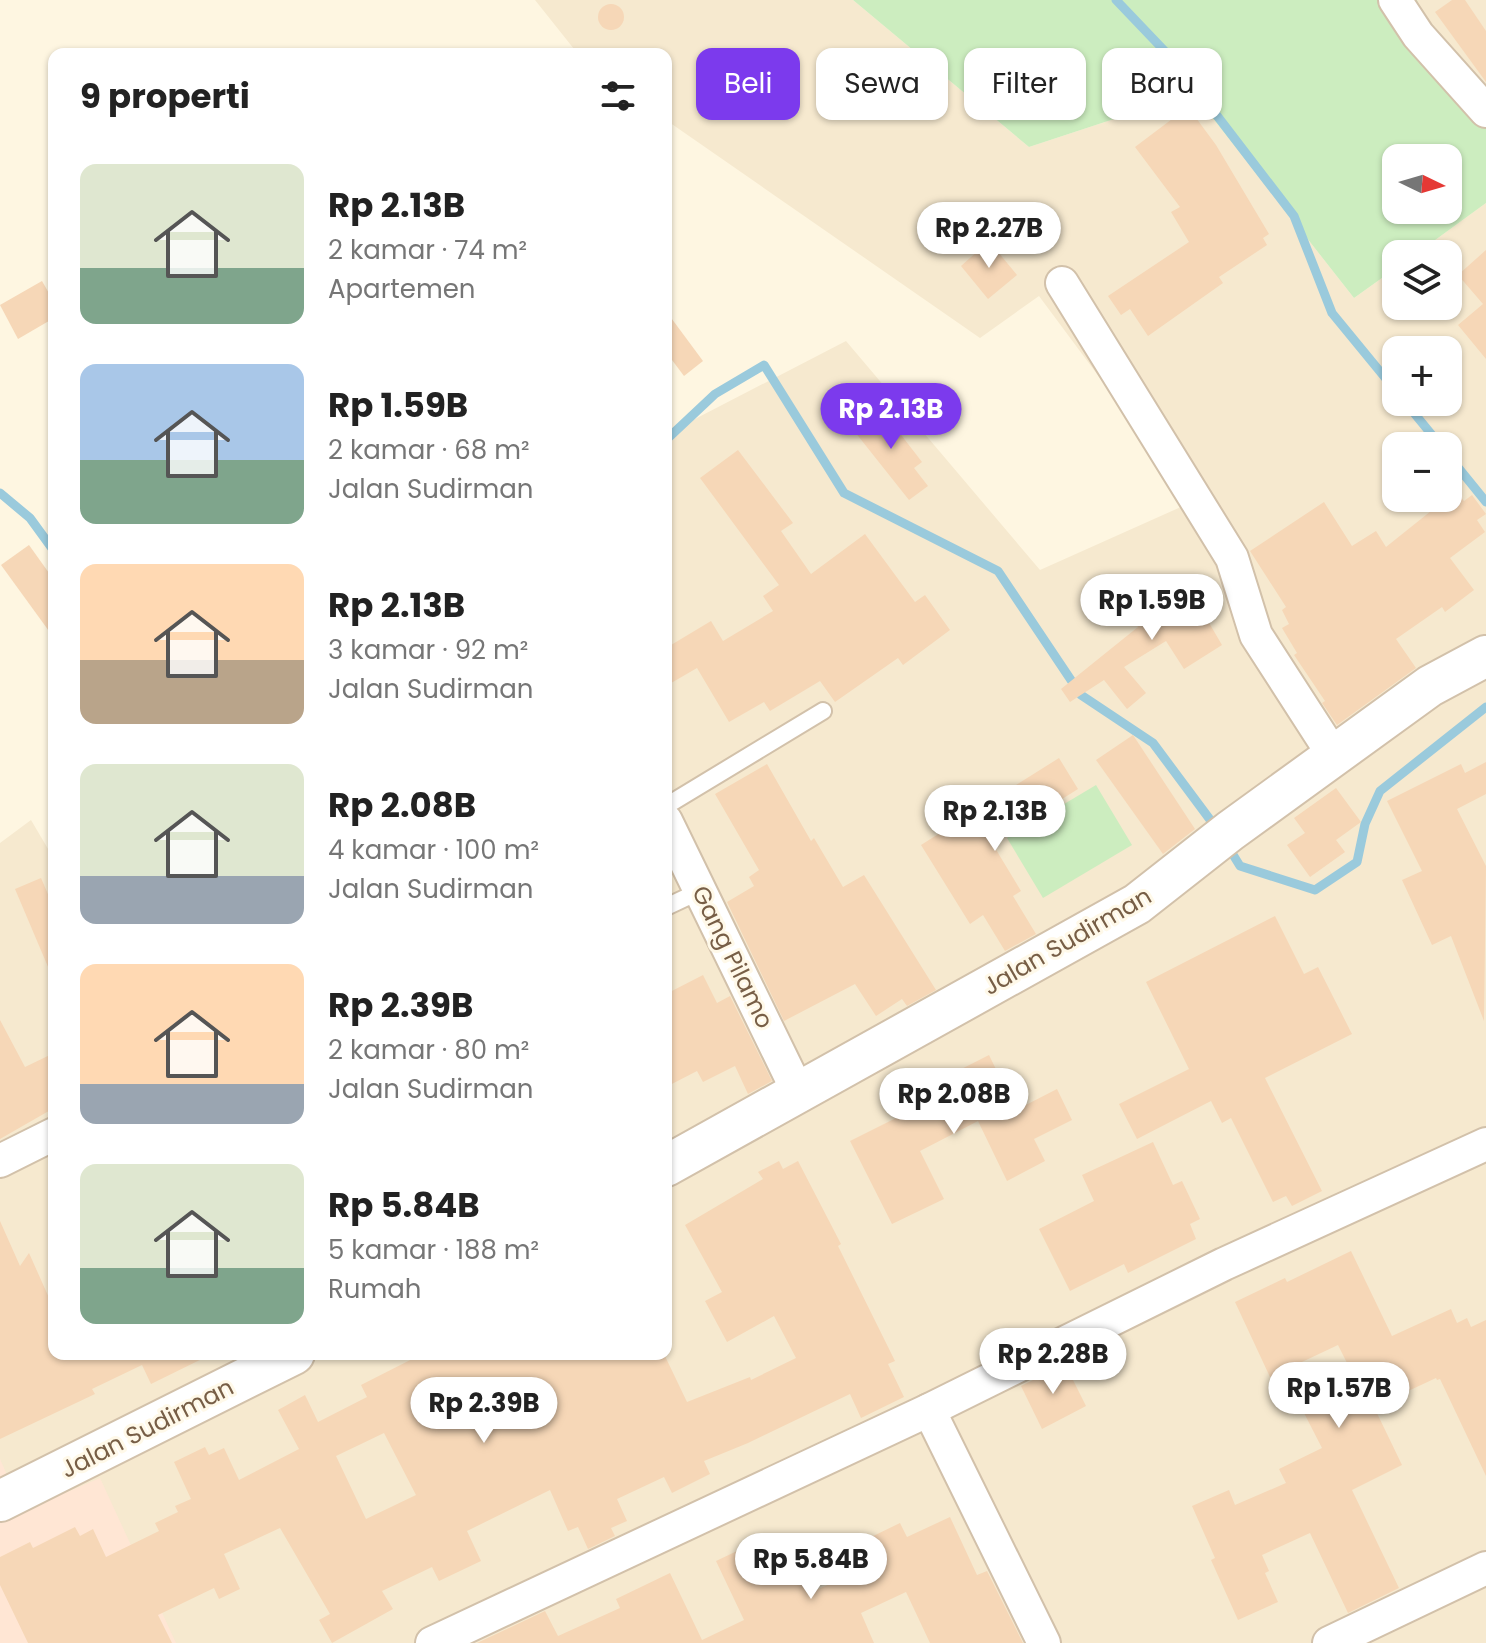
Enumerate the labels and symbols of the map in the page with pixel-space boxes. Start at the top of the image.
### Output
north arrow [1382,144,1462,224]
pin: Rp 2.27B [906,202,1072,270]
pin: Rp 2.13B [808,383,974,451]
pin: Rp 1.59B [1069,574,1235,642]
pin: Rp 2.13B [912,785,1078,853]
street label: Jalan Sudirman [977,879,1157,1003]
street label: Gang Pilamo [684,880,782,1034]
pin: Rp 2.08B [871,1068,1037,1136]
pin: Rp 2.28B [970,1328,1136,1396]
pin: Rp 1.57B [1256,1362,1422,1430]
street label: Jalan Sudirman [55,1370,239,1486]
pin: Rp 2.39B [401,1377,567,1445]
pin: Rp 5.84B [728,1533,894,1601]

